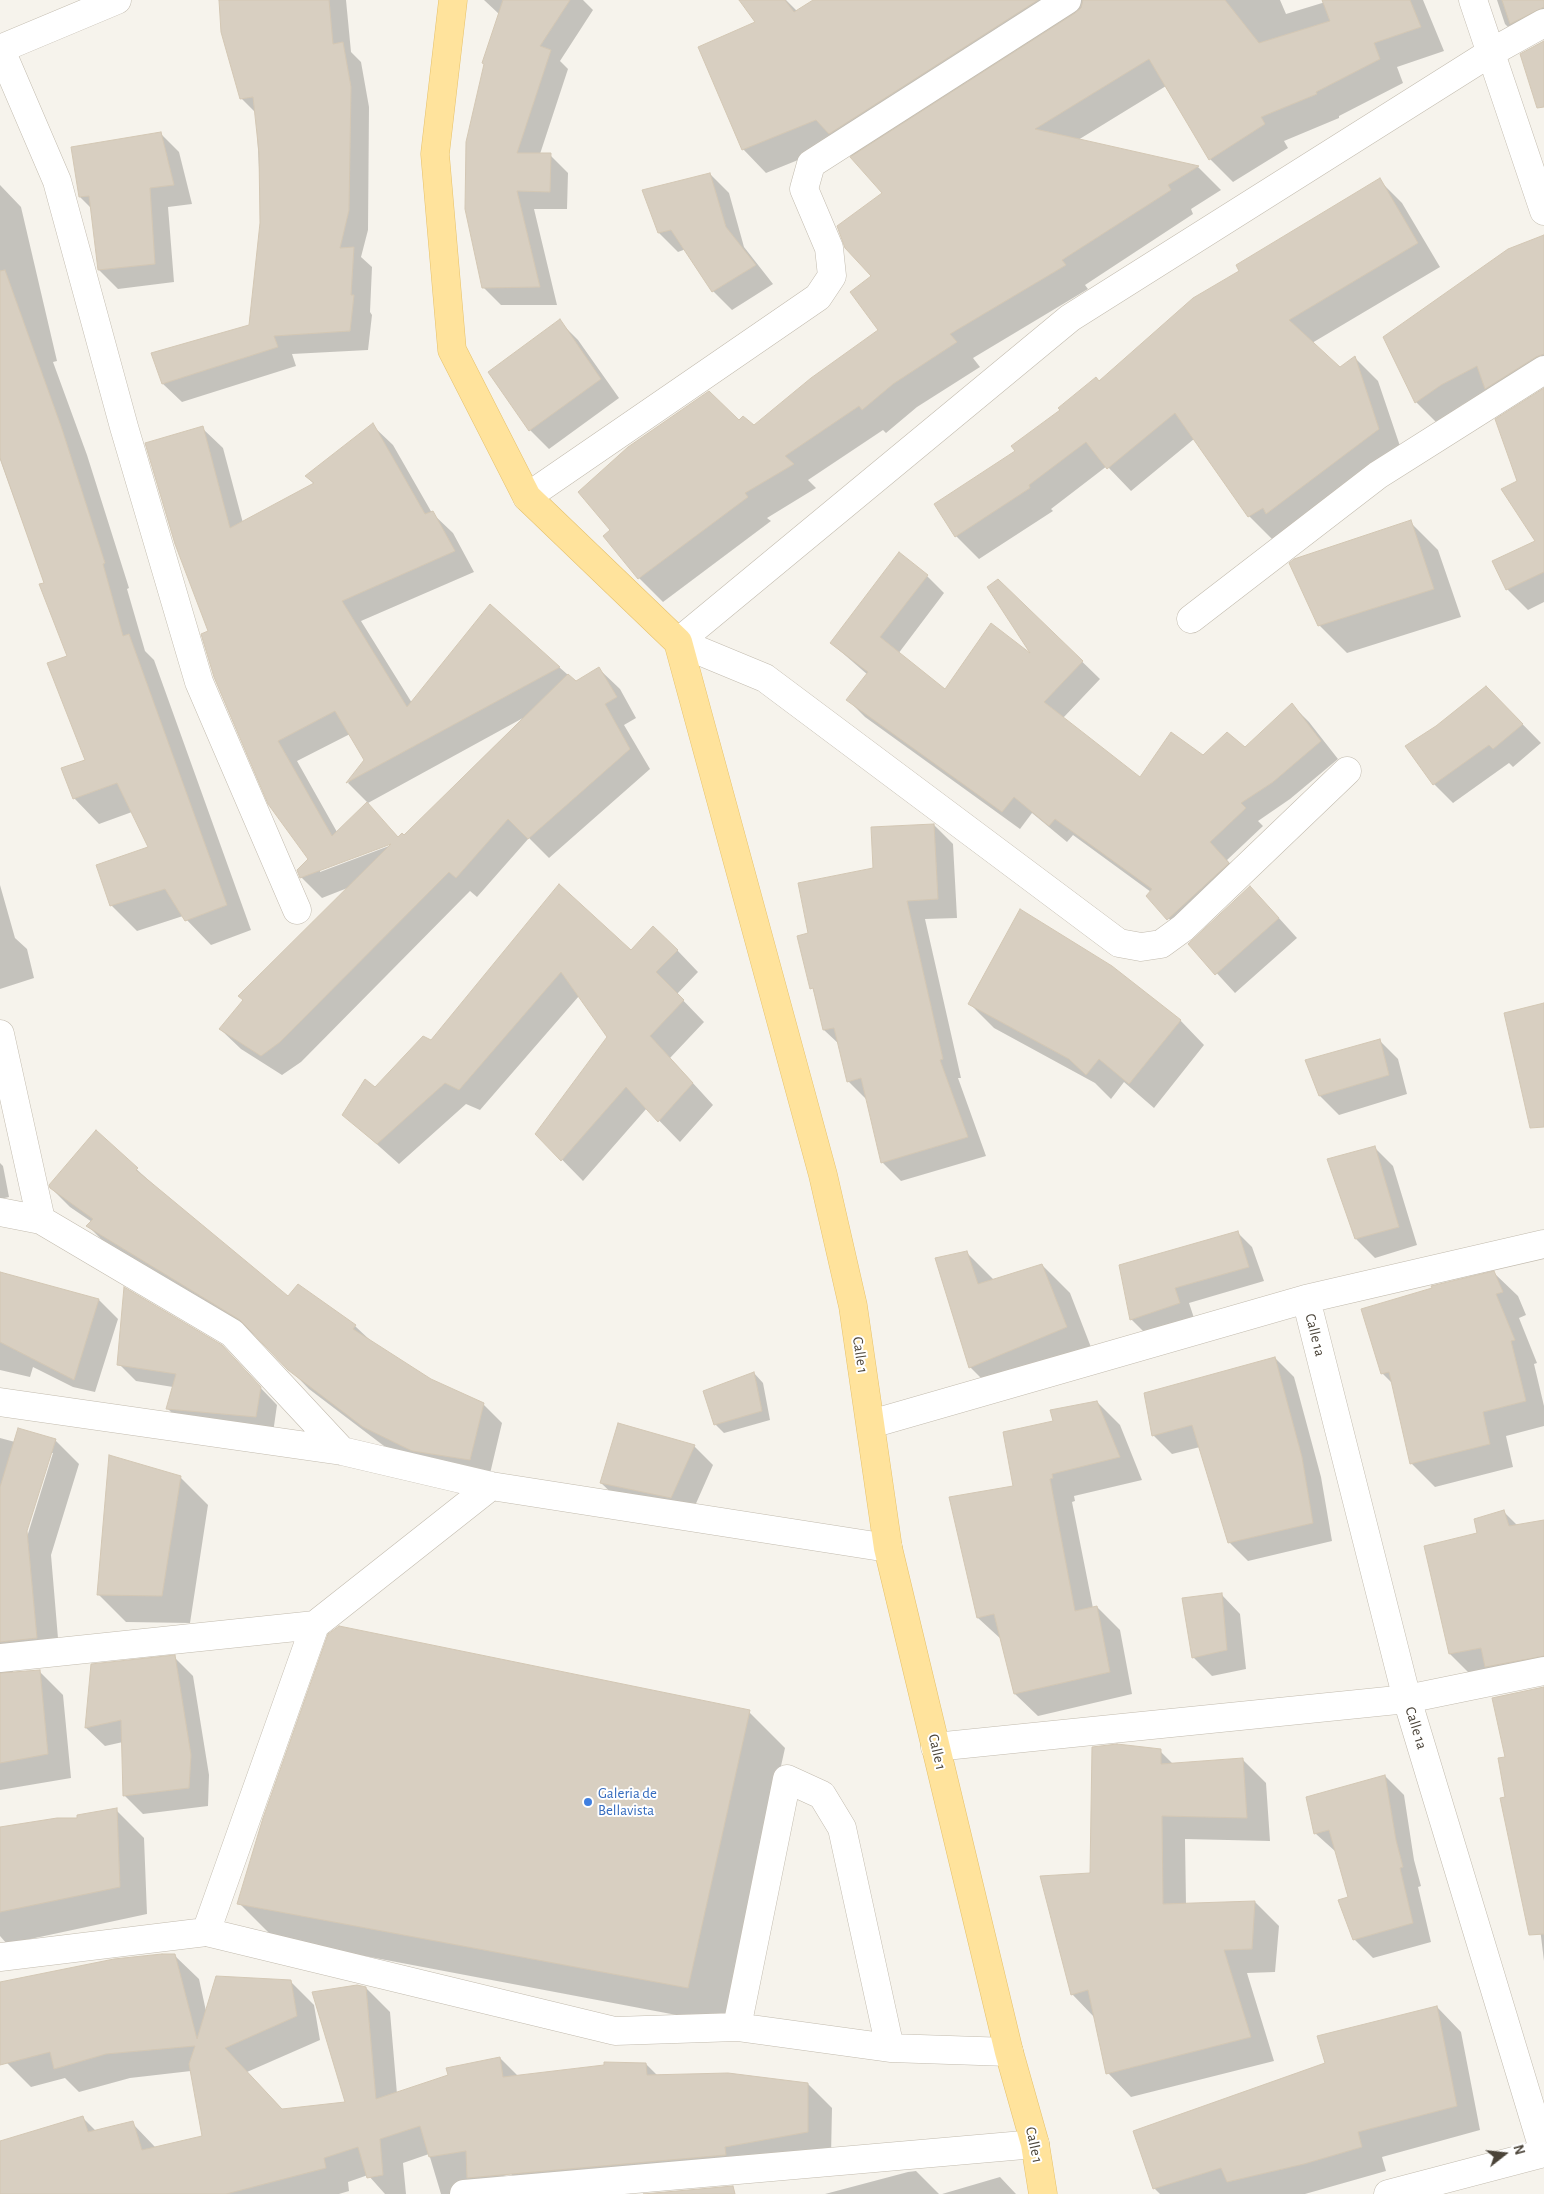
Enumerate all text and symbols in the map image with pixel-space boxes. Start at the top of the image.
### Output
street label: Calle 1a [1301,1312,1329,1358]
street label: Calle 1 [848,1335,872,1375]
street label: Calle 1a [1401,1705,1431,1751]
street label: Calle 1 [924,1732,950,1772]
place label: Galeria de Bellavista [598,1784,657,1819]
marker: Galeria de Bellavista [582,1796,594,1808]
street label: Calle 1 [1021,2125,1047,2165]
north arrow [1479,2129,1529,2179]
text: N [1510,2143,1526,2156]

